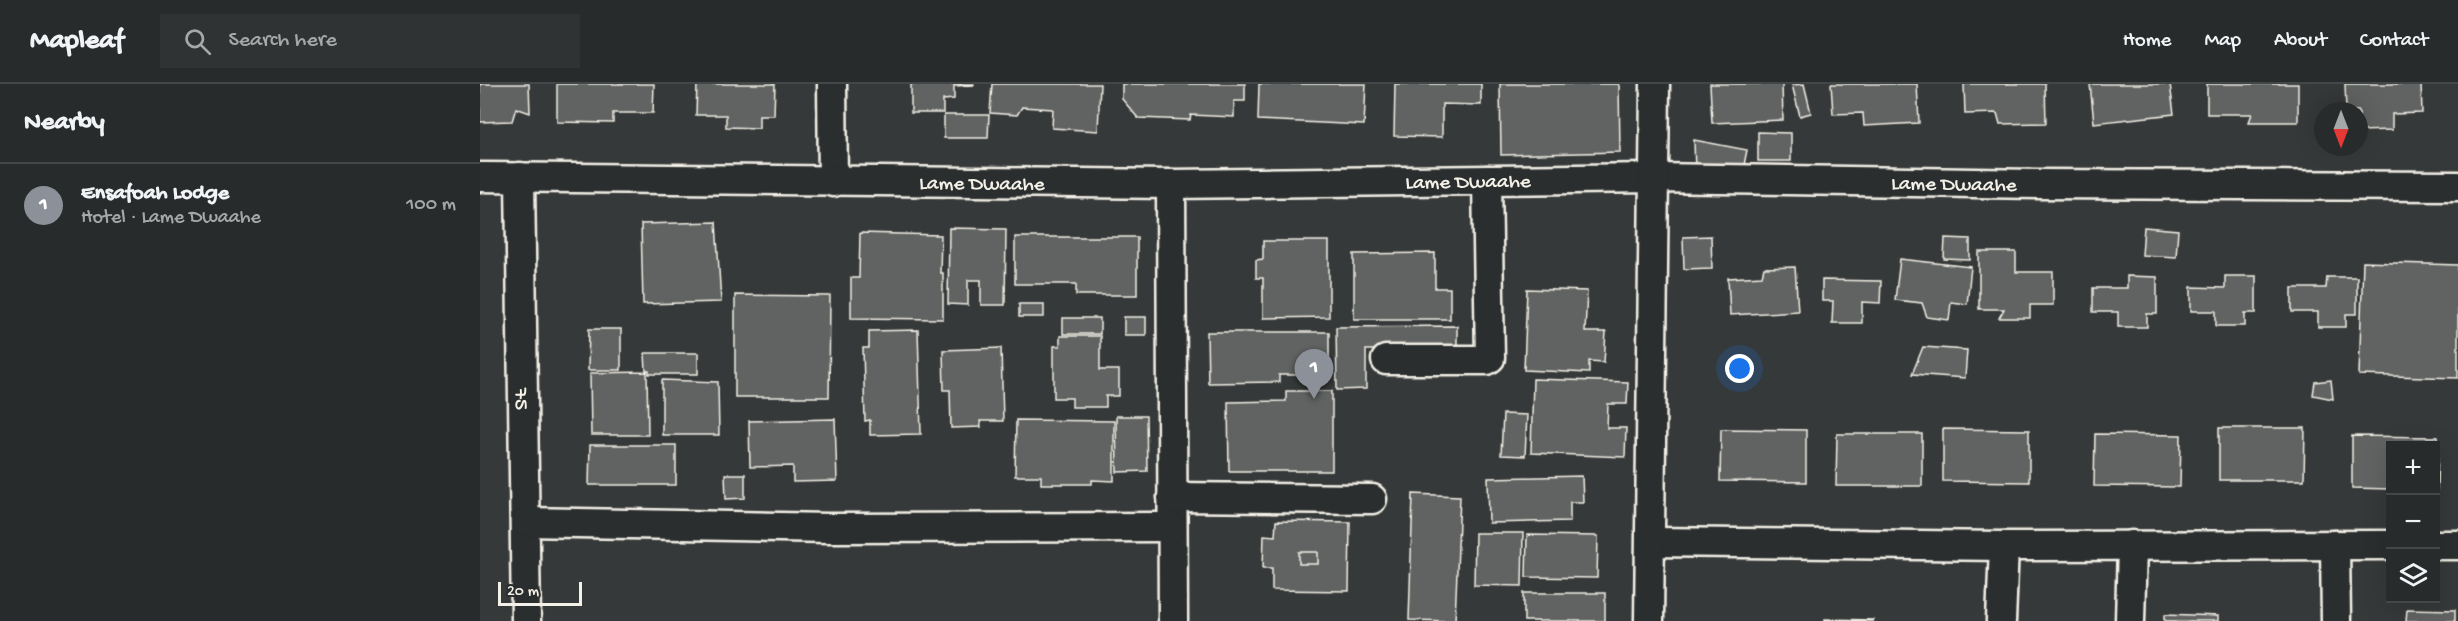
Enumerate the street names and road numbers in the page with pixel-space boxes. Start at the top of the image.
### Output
street label: Lame Dwaahe [1405,170,1532,197]
street label: Lame Dwaahe [919,172,1046,199]
street label: Lame Dwaahe [1891,173,2018,200]
street label: 75 [507,387,532,410]

